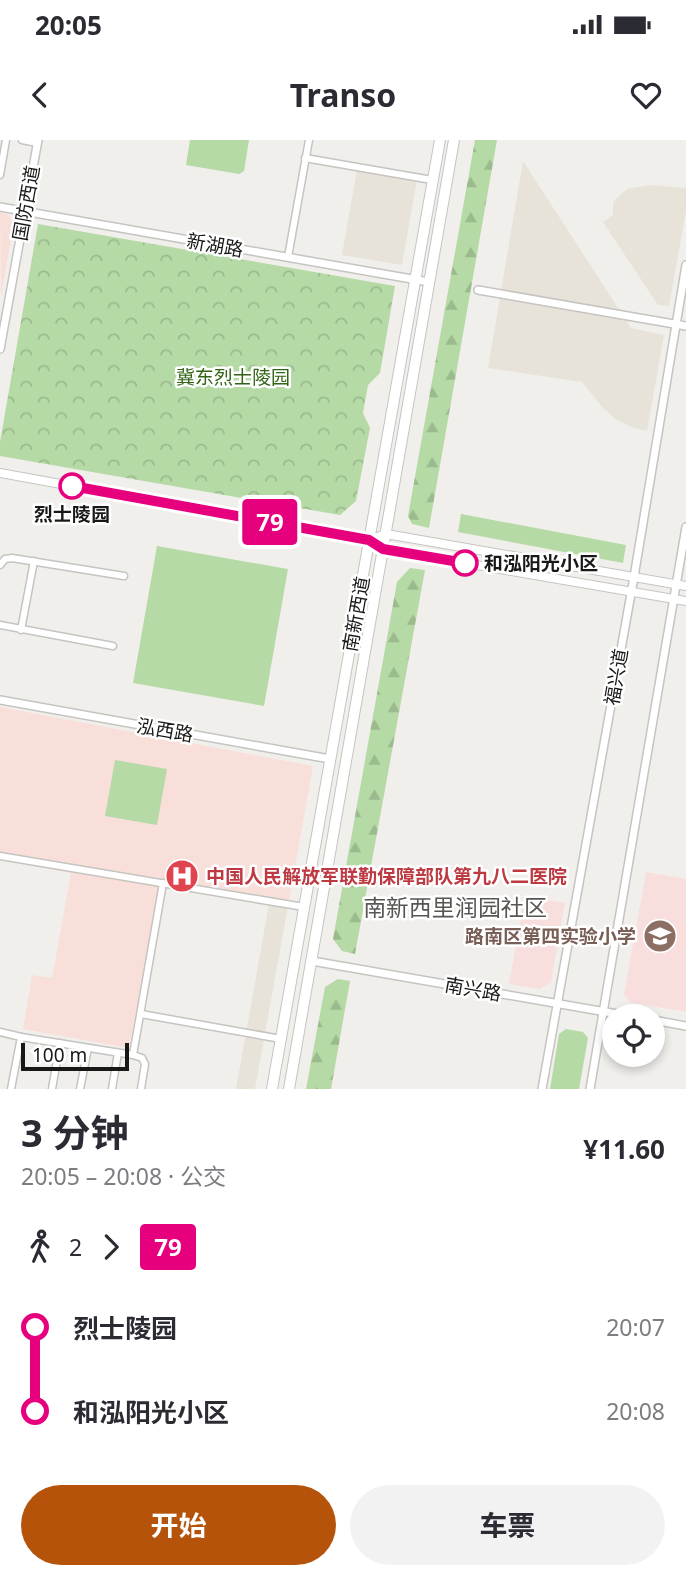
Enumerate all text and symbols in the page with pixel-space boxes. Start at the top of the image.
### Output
text: 20:05 [35,7,102,43]
text: Transo [290,73,396,116]
icon: back [21,76,59,114]
icon: heart [627,76,665,114]
street label: 国防西道 [7,163,45,243]
street label: 新湖路 [185,227,245,263]
park label: 冀东烈士陵园 [176,364,290,390]
marker: 烈士陵园 [59,473,85,499]
line badge: 79 [238,499,302,545]
place label: 烈士陵园 [34,501,110,527]
text: 79 [256,505,284,538]
marker: 和泓阳光小区 [452,550,478,576]
place label: 和泓阳光小区 [484,550,598,576]
street label: 南新西道 [337,574,375,654]
street label: 福兴道 [598,647,634,707]
street label: 泓西路 [135,712,195,748]
hospital icon: 中国人民解放军联勤保障部队第九八二医院 [163,857,201,895]
place label: 中国人民解放军联勤保障部队第九八二医院 [206,863,567,889]
district label: 南新西里润园社区 [363,891,547,923]
school or university icon: 路南区第四实验小学 [641,917,679,955]
place label: 路南区第四实验小学 [465,923,636,949]
street label: 南兴路 [443,971,503,1007]
map controls [602,1004,665,1067]
button: locate [602,1004,665,1067]
scale bar [21,1040,130,1072]
text: 100 m [32,1042,87,1068]
text: 3 分钟 [21,1106,129,1158]
text: ¥11.60 [583,1131,665,1167]
text: 20:05 – 20:08 · 公交 [21,1160,226,1192]
icon: walk [21,1228,59,1266]
icon: forward [92,1228,130,1266]
text: 79 [154,1230,182,1263]
text: 2 [69,1231,82,1263]
text: 烈士陵园 [73,1310,177,1346]
text: 20:07 [606,1311,665,1343]
text: 和泓阳光小区 [73,1394,229,1430]
text: 20:08 [606,1395,665,1427]
button: 开始 [21,1485,336,1565]
button: 车票 [350,1485,665,1565]

